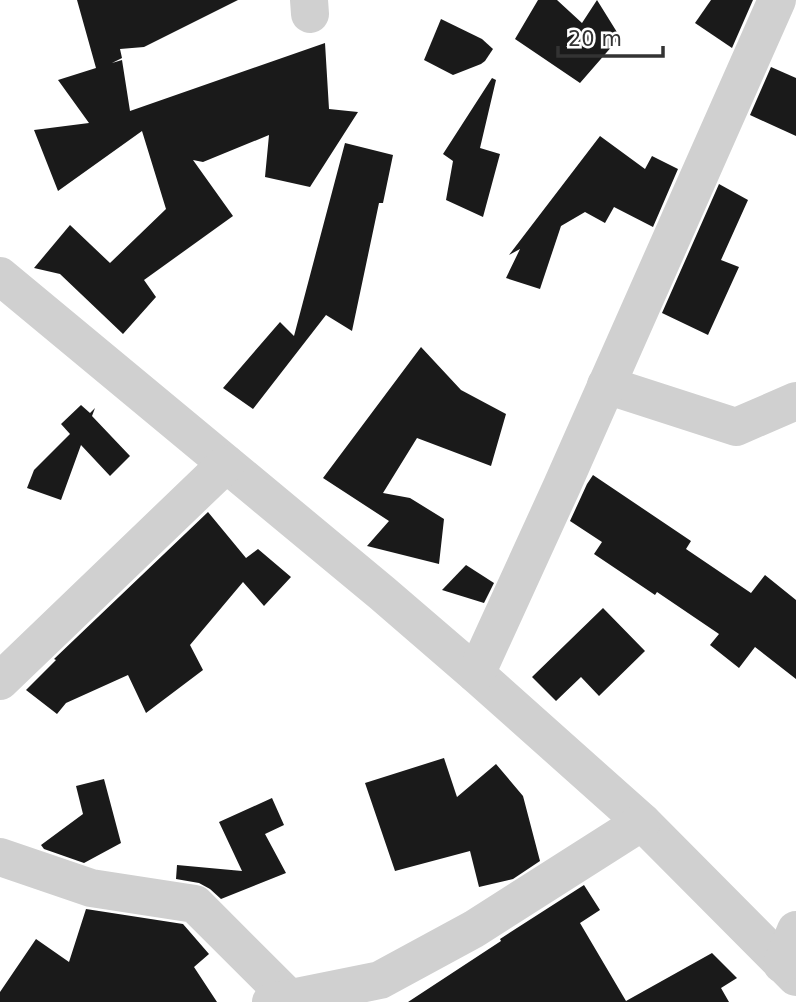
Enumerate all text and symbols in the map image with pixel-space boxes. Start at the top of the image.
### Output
scale bar [558,14,663,58]
text: 20 m [568,27,622,51]

